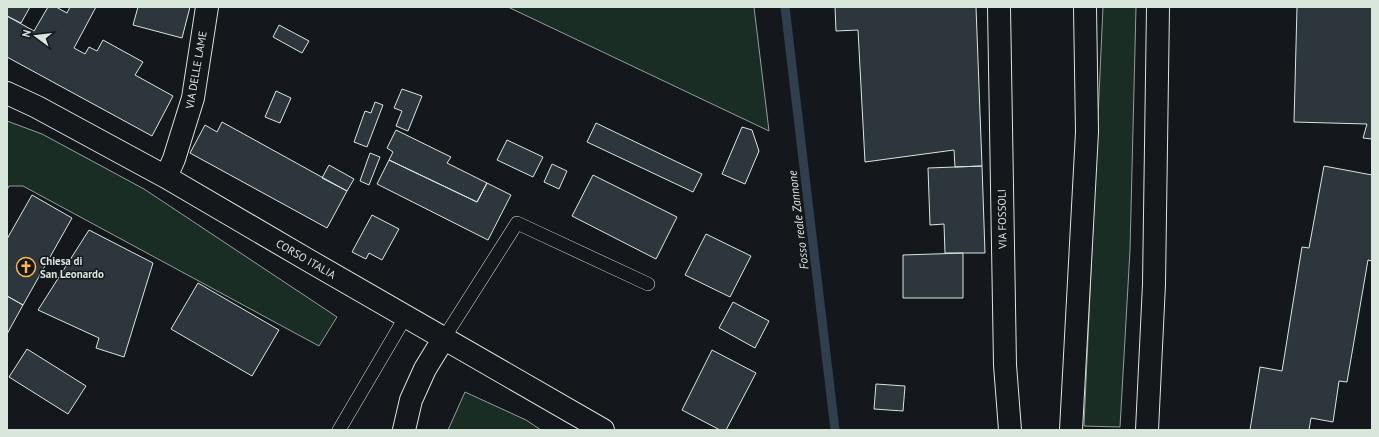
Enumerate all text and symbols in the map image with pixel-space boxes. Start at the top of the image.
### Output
north arrow [16,16,56,56]
text: N [19,28,34,39]
street label: VIA DELLE LAME [182,30,210,111]
water label: Fosso reale Zannone [784,169,812,270]
street label: VIA FOSSOLI [994,189,1010,250]
street label: CORSO ITALIA [274,236,339,282]
place label: Chiesa di San Leonardo [40,254,104,281]
church icon: Chiesa di San Leonardo [15,256,37,278]

